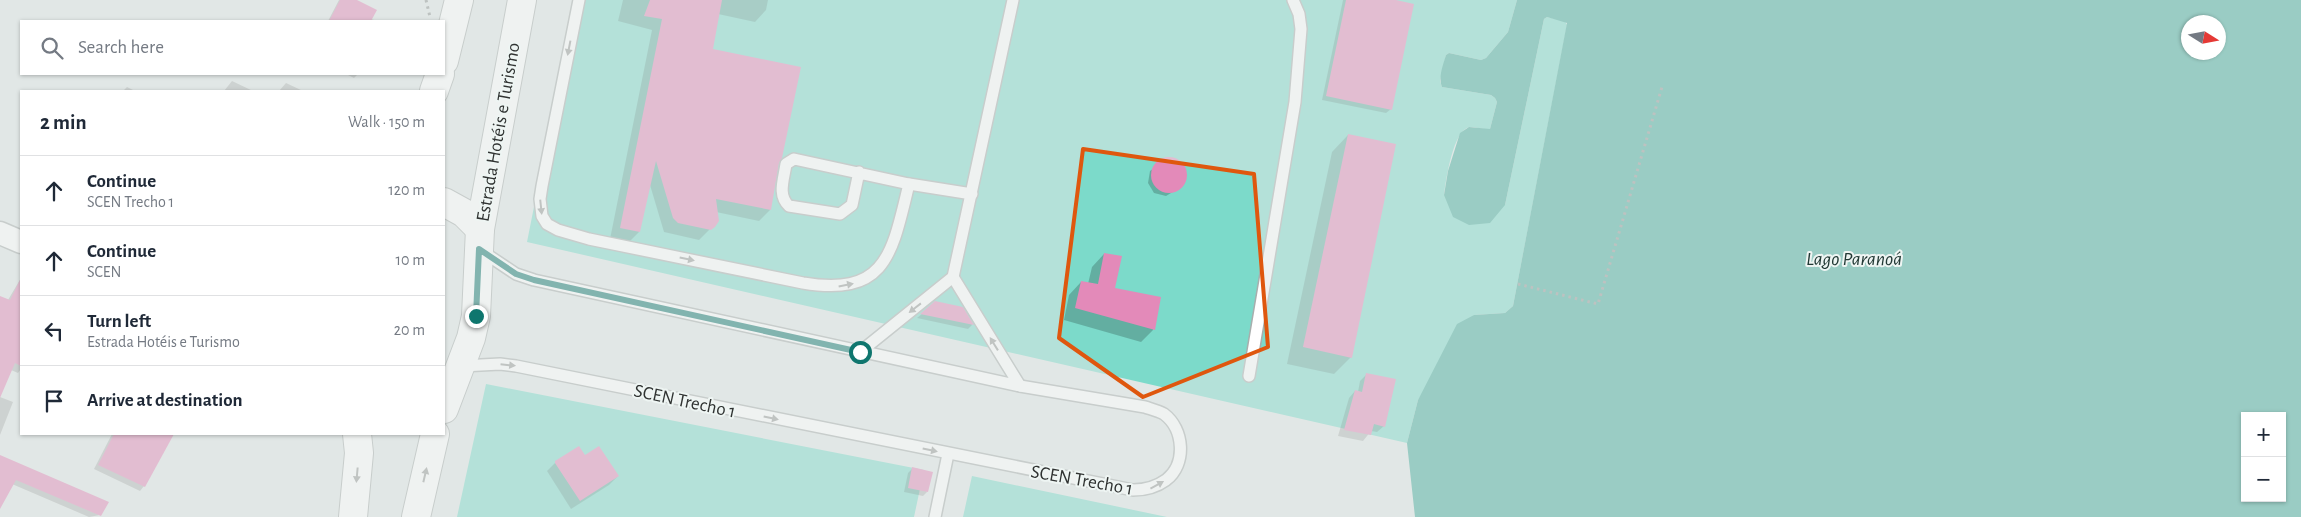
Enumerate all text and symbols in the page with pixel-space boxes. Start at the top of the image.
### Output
north arrow [2181,15,2226,60]
search box [20,20,445,75]
icon: search [38,34,66,62]
text: Search here [78,38,164,57]
one-way arrow [565,40,573,56]
street label: Estrada Hotéis e Turismo [473,41,524,223]
text: 2 min [40,112,87,133]
text: Walk · 150 m [348,114,425,130]
text: Continue [87,172,156,191]
icon: ahead [40,177,68,205]
text: 120 m [388,182,425,198]
text: SCEN Trecho 1 [87,194,174,210]
one-way arrow [537,200,545,216]
text: Continue [87,242,156,261]
icon: ahead [40,247,68,275]
water label: Lago Paranoá [1806,249,1902,269]
text: 10 m [396,252,425,268]
one-way arrow [679,255,694,263]
text: SCEN [87,264,122,280]
one-way arrow [839,281,854,289]
one-way arrow [909,302,922,313]
route end [465,305,488,328]
text: Turn left [87,312,151,331]
icon: left [40,317,68,345]
text: 20 m [394,322,425,338]
text: Estrada Hotéis e Turismo [87,334,240,350]
one-way arrow [990,338,999,351]
route start [849,341,872,364]
one-way arrow [501,361,517,369]
street label: SCEN Trecho 1 [632,381,737,421]
icon: arrive [40,387,68,415]
text: Arrive at destination [87,391,243,410]
map controls [2241,412,2286,502]
button: + [2241,412,2286,457]
one-way arrow [763,414,779,422]
one-way arrow [922,446,937,454]
button: − [2241,457,2286,502]
street label: SCEN Trecho 1 [1029,462,1134,499]
one-way arrow [353,468,361,484]
one-way arrow [421,468,429,483]
one-way arrow [1150,481,1164,489]

